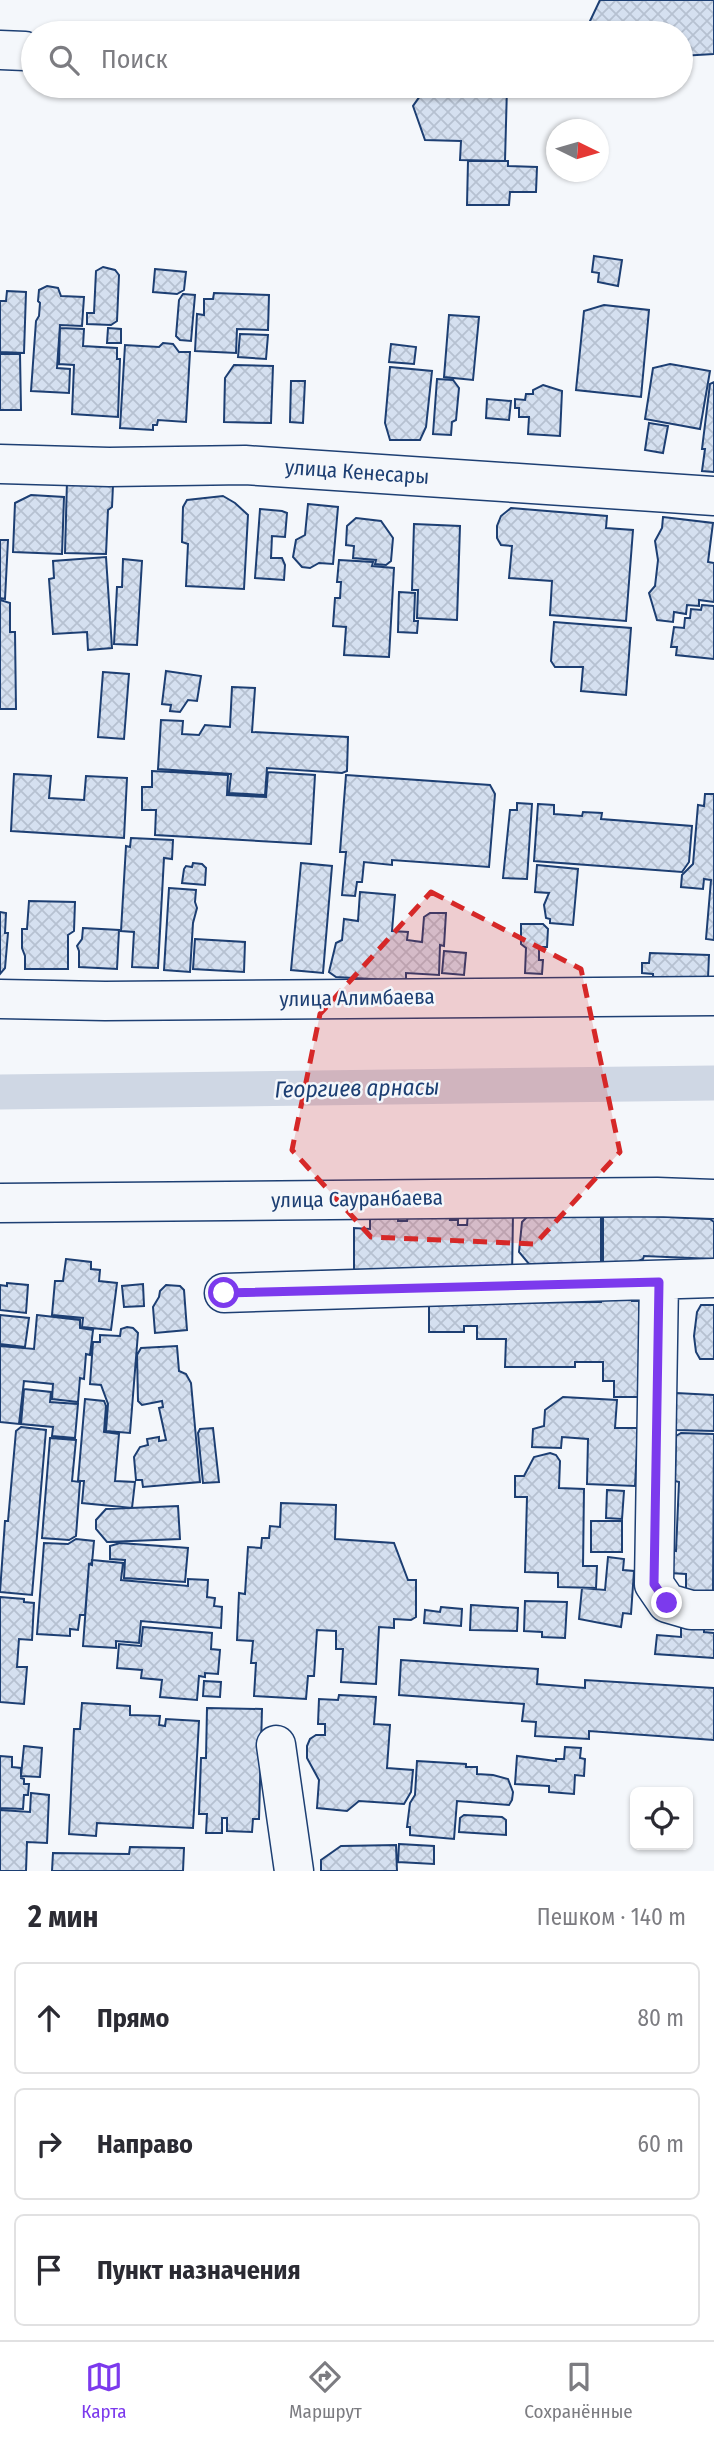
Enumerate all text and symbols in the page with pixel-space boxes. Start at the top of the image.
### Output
search box [21,21,693,98]
icon: search [45,41,83,79]
text: Поиск [101,44,168,75]
north arrow [546,119,609,182]
street label: улица Кенесары [284,454,430,490]
street label: улица Алимбаева [279,984,435,1012]
water label: Георгиев арнасы [274,1073,440,1103]
street label: улица Сауранбаева [271,1185,443,1213]
route start [208,1277,239,1308]
route end [651,1587,682,1618]
map controls [630,1787,693,1850]
button: locate [630,1787,693,1850]
text: 2 мин [28,1899,99,1935]
text: Пешком · 140 m [537,1903,686,1931]
icon: ahead [30,1999,68,2037]
text: Прямо [97,2003,169,2034]
text: 80 m [637,2004,684,2032]
icon: right [30,2125,68,2163]
text: Направо [97,2129,193,2160]
text: 60 m [638,2130,684,2158]
icon: arrive [30,2251,68,2289]
text: Пункт назначения [97,2255,301,2286]
tab: Карта [81,2358,127,2423]
tab: Маршрут [289,2358,362,2423]
tab: Сохранённые [524,2358,633,2423]

